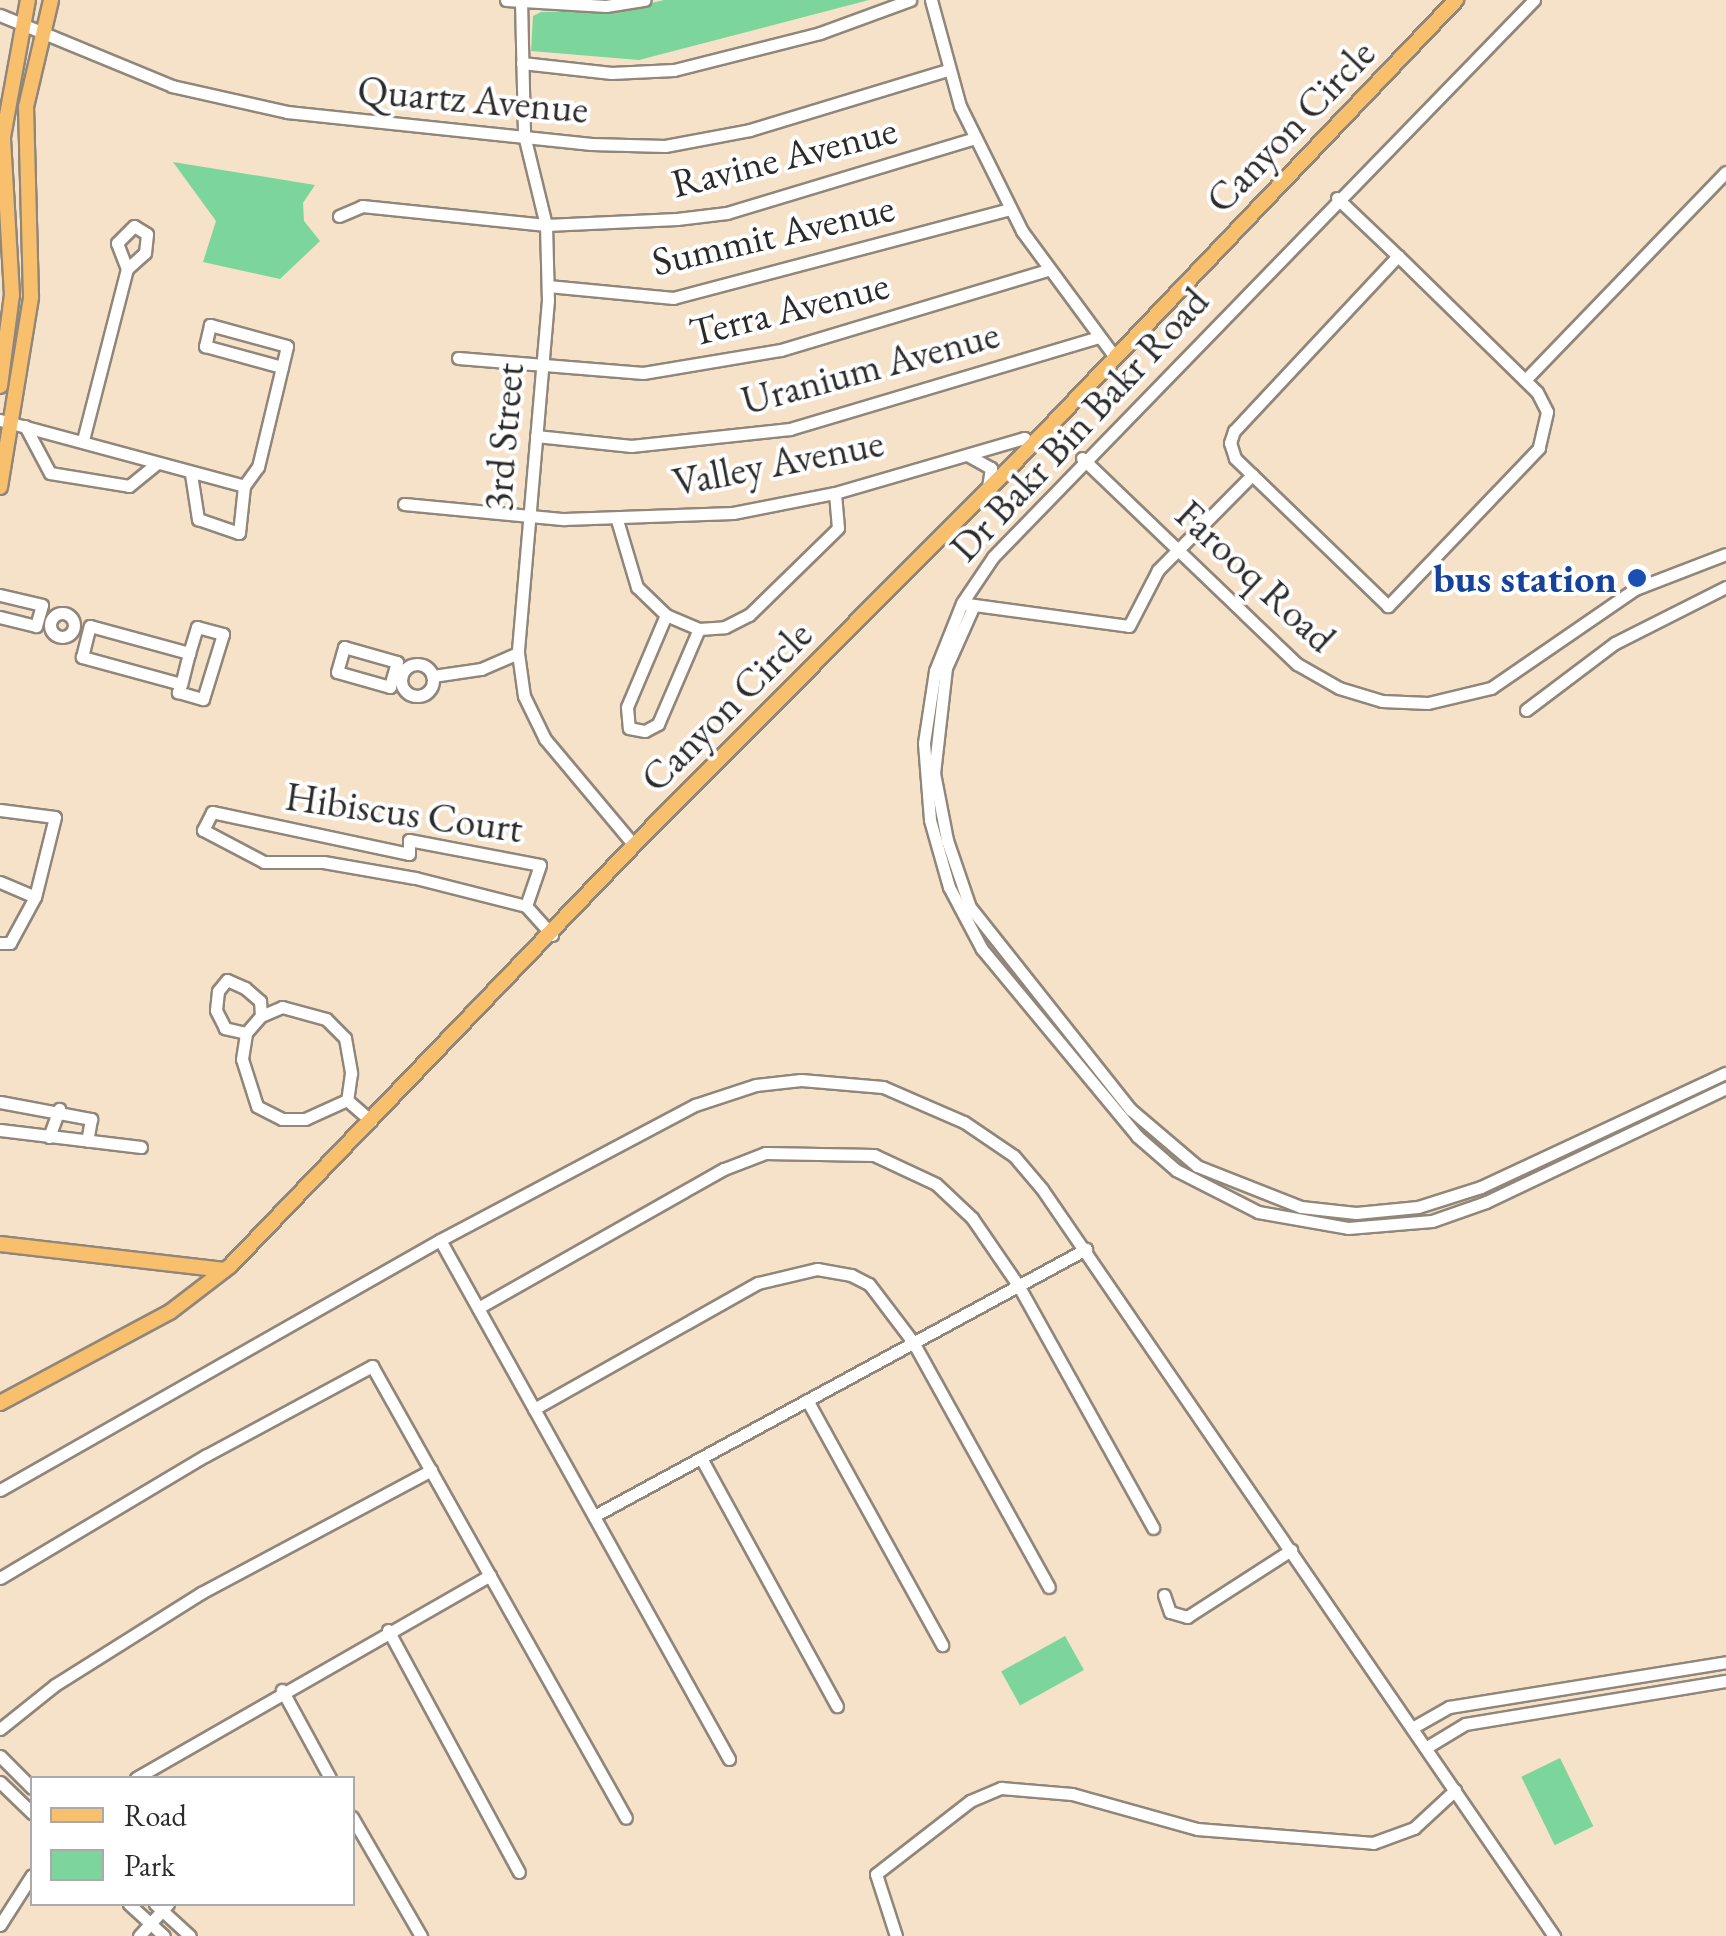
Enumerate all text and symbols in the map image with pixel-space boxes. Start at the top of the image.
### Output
street label: Canyon Circle [1196,29,1384,223]
street label: Quartz Avenue [356,65,590,133]
street label: Ravine Avenue [666,105,902,207]
street label: Summit Avenue [647,183,899,285]
street label: Terra Avenue [684,260,894,356]
street label: Dr Bakr Bin Bakr Road [940,277,1218,571]
street label: Uranium Avenue [736,310,1004,424]
street label: 3rd Street [473,361,533,513]
street label: Valley Avenue [668,418,888,506]
street label: Farooq Road [1166,490,1346,662]
place label: bus station [1433,554,1617,602]
marker: bus station [1626,567,1648,589]
street label: Canyon Circle [630,610,822,802]
street label: Hibiscus Court [282,772,526,852]
legend [30,1776,355,1906]
text: Road [124,1796,187,1835]
text: Park [124,1846,175,1885]

